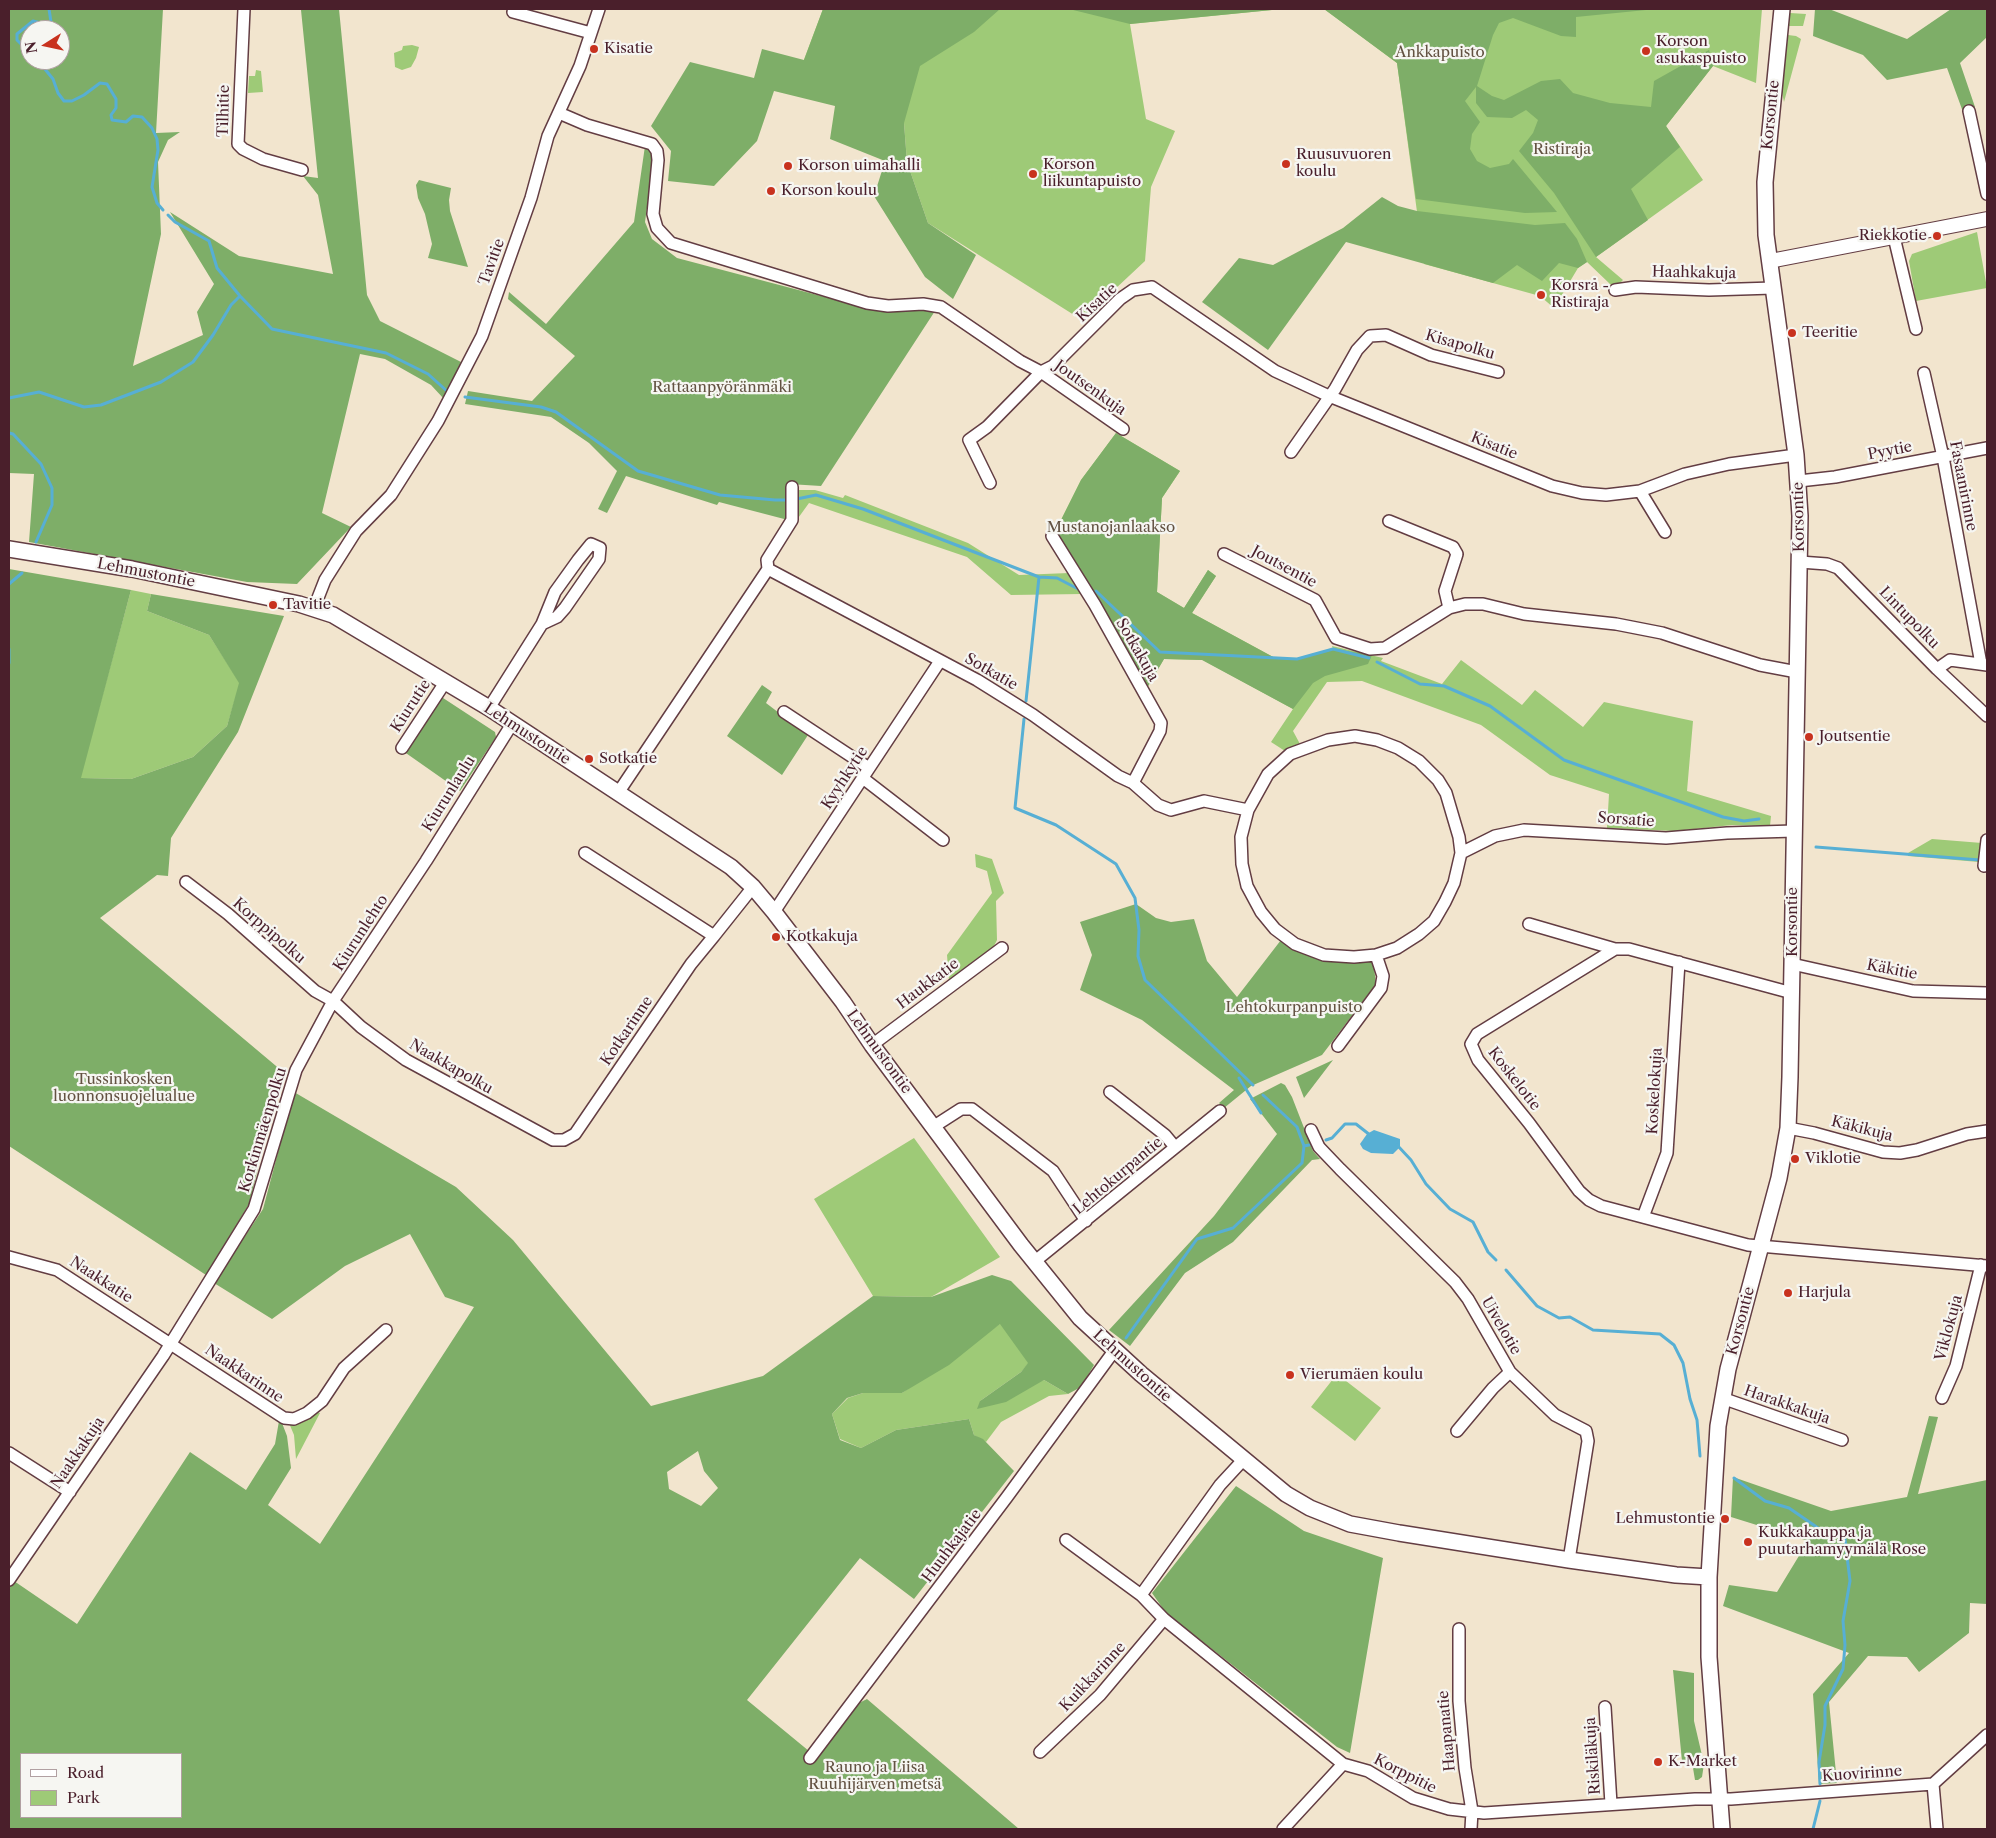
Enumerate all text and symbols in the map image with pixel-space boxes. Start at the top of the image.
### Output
north arrow [20,20,70,70]
place label: Korson asukaspuisto [1656,33,1746,68]
text: N [21,40,41,55]
place label: Kisatie [604,40,653,58]
marker: Kisatie [588,43,600,55]
park label: Ankkapuisto [1395,44,1485,62]
marker: Korson asukaspuisto [1640,45,1652,57]
street label: Korsontie [1758,79,1784,151]
street label: Tilhitie [215,85,233,137]
park label: Ristiraja [1533,141,1591,159]
place label: Ruusuvuoren koulu [1296,146,1392,181]
place label: Korson liikuntapuisto [1043,156,1141,191]
place label: Korson uimahalli [798,157,920,175]
marker: Ruusuvuoren koulu [1280,158,1292,170]
marker: Korson uimahalli [782,160,794,172]
marker: Korson liikuntapuisto [1027,168,1039,180]
place label: Korson koulu [781,182,877,200]
marker: Korson koulu [765,185,777,197]
place label: Riekkotie [1859,227,1927,245]
marker: Riekkotie [1931,230,1943,242]
street label: Tavitie [475,236,509,288]
street label: Haahkakuja [1652,263,1736,283]
place label: Korsrå - Ristiraja [1551,277,1609,312]
street label: Kisatie [1073,280,1121,326]
marker: Korsrå - Ristiraja [1535,289,1547,301]
place label: Teeritie [1802,324,1858,342]
street label: Kisapolku [1423,326,1497,364]
marker: Teeritie [1786,327,1798,339]
street label: Joutsenkuja [1051,357,1129,419]
park label: Rattaanpyöränmäki [652,379,792,397]
street label: Kisatie [1468,428,1520,464]
street label: Pyytie [1866,438,1914,464]
street label: Fasaanirinne [1945,439,1981,533]
street label: Korsontie [1789,482,1809,552]
park label: Mustanojanlaakso [1047,519,1175,537]
street label: Joutsentie [1248,542,1320,592]
street label: Lehmustontie [95,555,197,591]
street label: Lintupolku [1875,583,1943,653]
place label: Tavitie [283,596,331,614]
marker: Tavitie [267,599,279,611]
street label: Sotkakuja [1112,615,1162,685]
street label: Sotkatie [961,650,1021,694]
street label: Kiurutie [387,676,435,736]
street label: Lehmustontie [480,699,574,769]
place label: Joutsentie [1819,728,1890,746]
marker: Joutsentie [1803,731,1815,743]
street label: Kyyhkytie [818,743,872,813]
place label: Sotkatie [599,750,657,768]
street label: Kiurunlaulu [419,753,479,835]
marker: Sotkatie [583,753,595,765]
street label: Sorsatie [1597,809,1655,831]
street label: Korsontie [1784,887,1802,957]
street label: Kiurunlehto [330,892,392,974]
street label: Korppipolku [229,895,309,967]
place label: Kotkakuja [786,928,858,946]
marker: Kotkakuja [770,931,782,943]
street label: Haukkatie [893,955,963,1013]
street label: Käkitie [1865,956,1919,984]
street label: Kotkarinne [597,993,657,1069]
park label: Lehtokurpanpuisto [1226,999,1362,1017]
street label: Lehmustontie [843,1006,915,1098]
street label: Naakkapolku [406,1036,496,1098]
street label: Koskelotie [1484,1044,1544,1114]
street label: Koskelokuja [1644,1047,1666,1135]
street label: Korkinmäenpolku [235,1065,291,1195]
park label: Tussinkosken luonnonsuojelualue [53,1071,195,1106]
street label: Käkikuja [1829,1113,1895,1145]
street label: Lehtokurpantie [1070,1133,1166,1219]
place label: Viklotie [1805,1150,1861,1168]
marker: Viklotie [1789,1153,1801,1165]
street label: Naakkatie [66,1253,136,1307]
place label: Harjula [1798,1284,1851,1302]
street label: Korsontie [1723,1285,1759,1357]
marker: Harjula [1782,1287,1794,1299]
street label: Viklokuja [1932,1293,1966,1363]
street label: Uivelotie [1477,1294,1525,1358]
street label: Lehmustontie [1089,1326,1175,1406]
street label: Naakkarinne [201,1341,287,1407]
place label: Vierumäen koulu [1300,1366,1423,1384]
marker: Vierumäen koulu [1284,1369,1296,1381]
street label: Harakkakuja [1742,1382,1832,1428]
street label: Naakkakuja [47,1414,109,1492]
street label: Huuhkajatie [919,1506,985,1586]
place label: Lehmustontie [1616,1510,1715,1528]
marker: Lehmustontie [1719,1513,1731,1525]
place label: Kukkakauppa ja puutarhamyymälä Rose [1758,1524,1926,1559]
marker: Kukkakauppa ja puutarhamyymälä Rose [1742,1536,1754,1548]
street label: Kuikkarinne [1056,1639,1130,1715]
street label: Haapanatie [1434,1690,1460,1772]
street label: Riskiläkuja [1581,1717,1605,1795]
street label: Korppitie [1371,1751,1439,1797]
legend [20,1753,182,1818]
place label: K-Market [1668,1753,1737,1771]
marker: K-Market [1652,1756,1664,1768]
park label: Rauno ja Liisa Ruuhijärven metsä [808,1759,942,1794]
street label: Kuovirinne [1821,1762,1903,1786]
text: Road [67,1763,104,1782]
text: Park [67,1788,100,1807]

